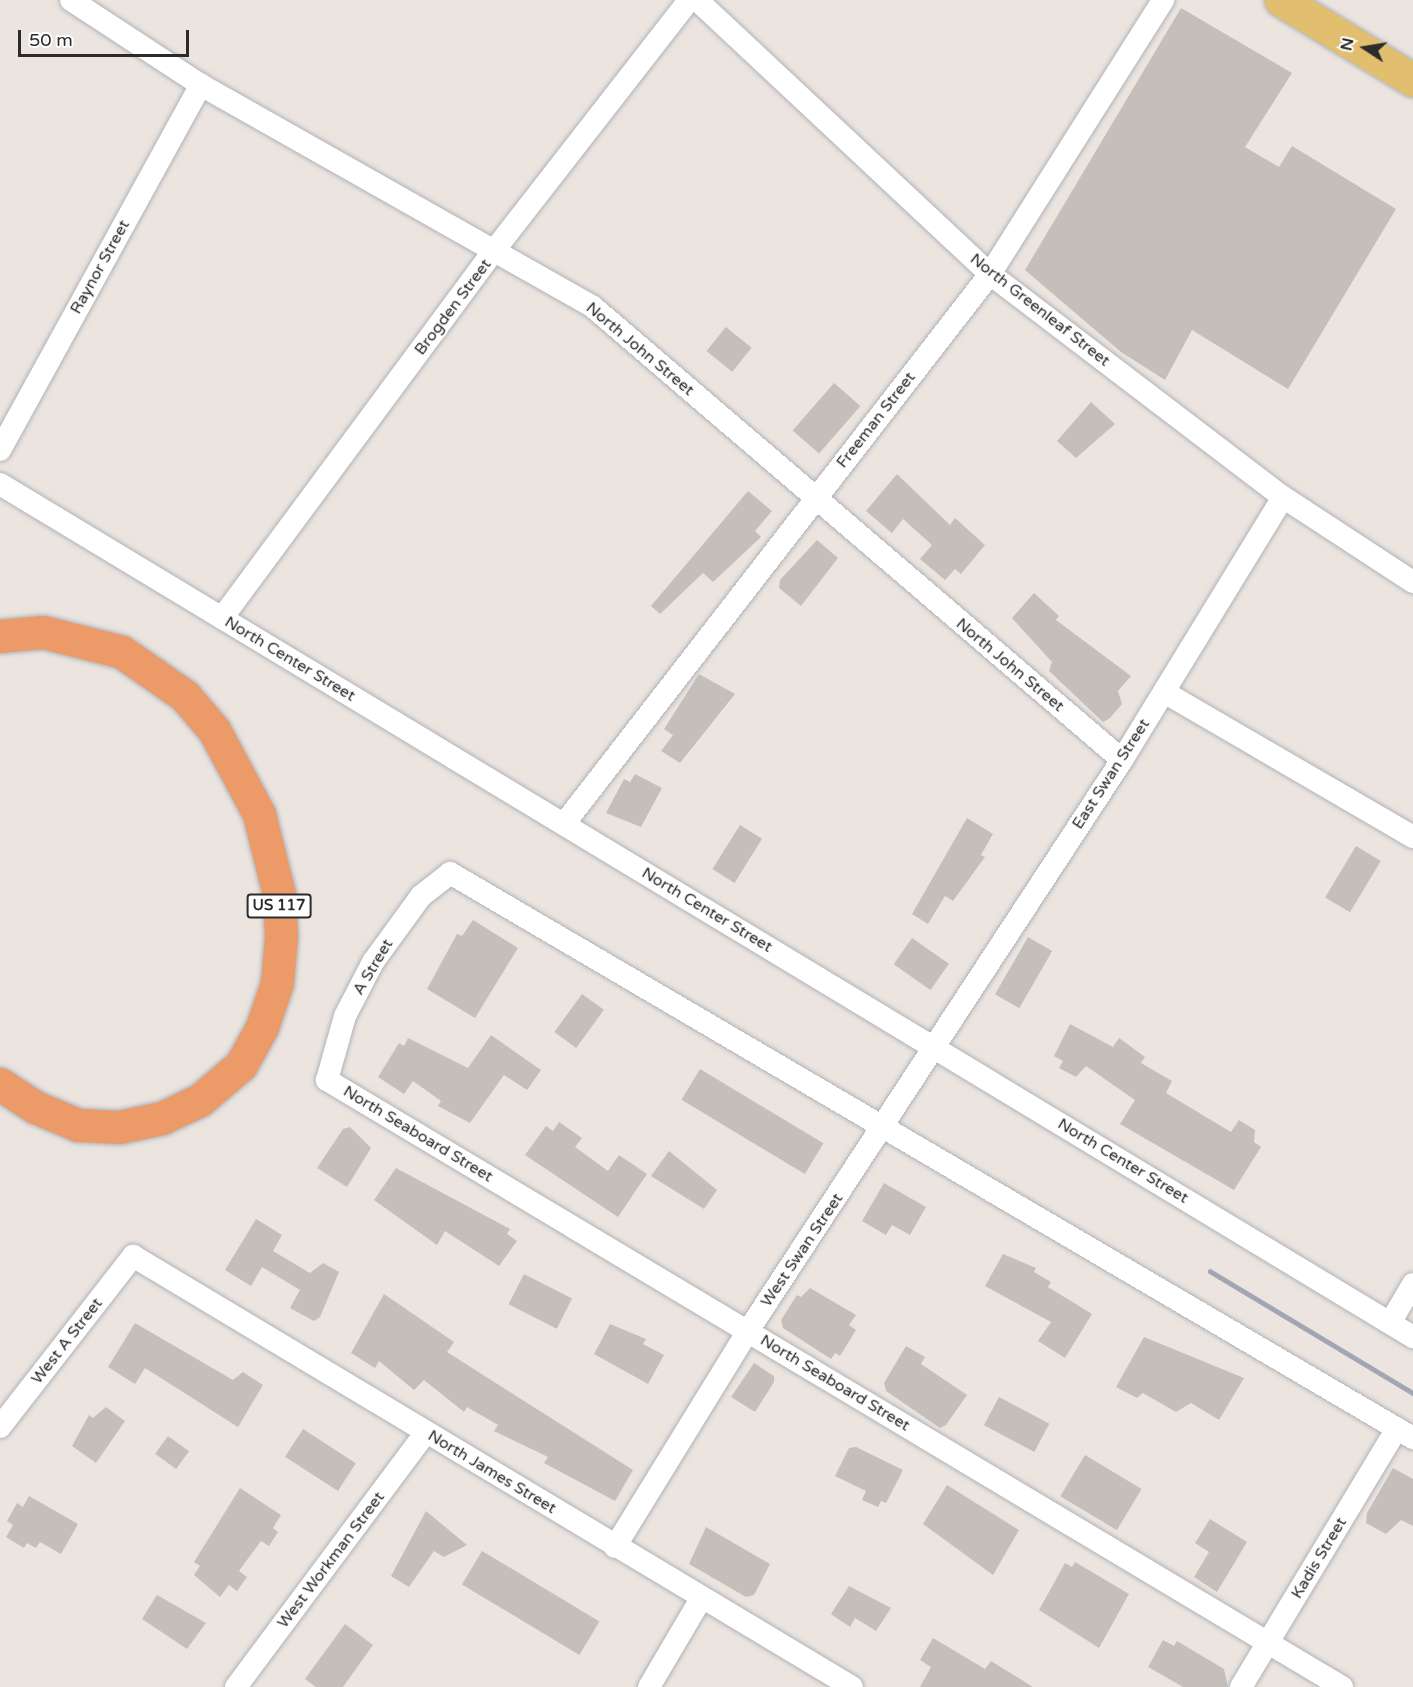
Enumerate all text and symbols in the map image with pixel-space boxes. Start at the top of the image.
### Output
scale bar [21,18,192,56]
north arrow [1335,18,1395,78]
text: 50 m [29,29,73,51]
text: N [1336,36,1359,53]
street label: Raynor Street [66,217,134,317]
street label: North Greenleaf Street [966,249,1114,371]
street label: Brogden Street [411,255,495,359]
street label: North John Street [582,298,698,400]
street label: Freeman Street [833,368,919,472]
street label: North Center Street [221,612,359,706]
street label: North John Street [952,614,1068,716]
street label: East Swan Street [1068,715,1154,833]
street label: North Center Street [638,863,776,957]
road number: US 117 [246,894,312,918]
street label: A Street [349,936,397,998]
street label: North Seaboard Street [340,1082,496,1186]
street label: North Center Street [1054,1114,1192,1208]
street label: West Swan Street [757,1190,847,1310]
street label: West A Street [27,1294,107,1388]
street label: North Seaboard Street [757,1331,913,1435]
street label: North James Street [424,1426,560,1518]
street label: West Workman Street [273,1488,389,1632]
street label: Kadis Street [1287,1514,1351,1602]

